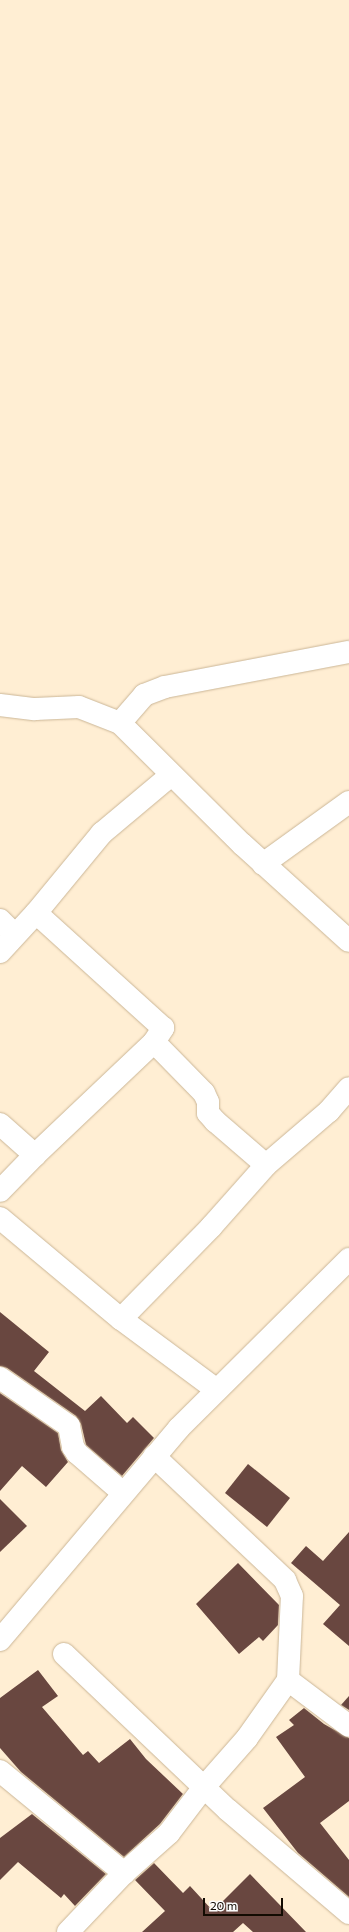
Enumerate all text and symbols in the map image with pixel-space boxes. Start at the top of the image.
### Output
scale bar [205,1890,285,1916]
text: 20 m [210,1898,237,1912]

